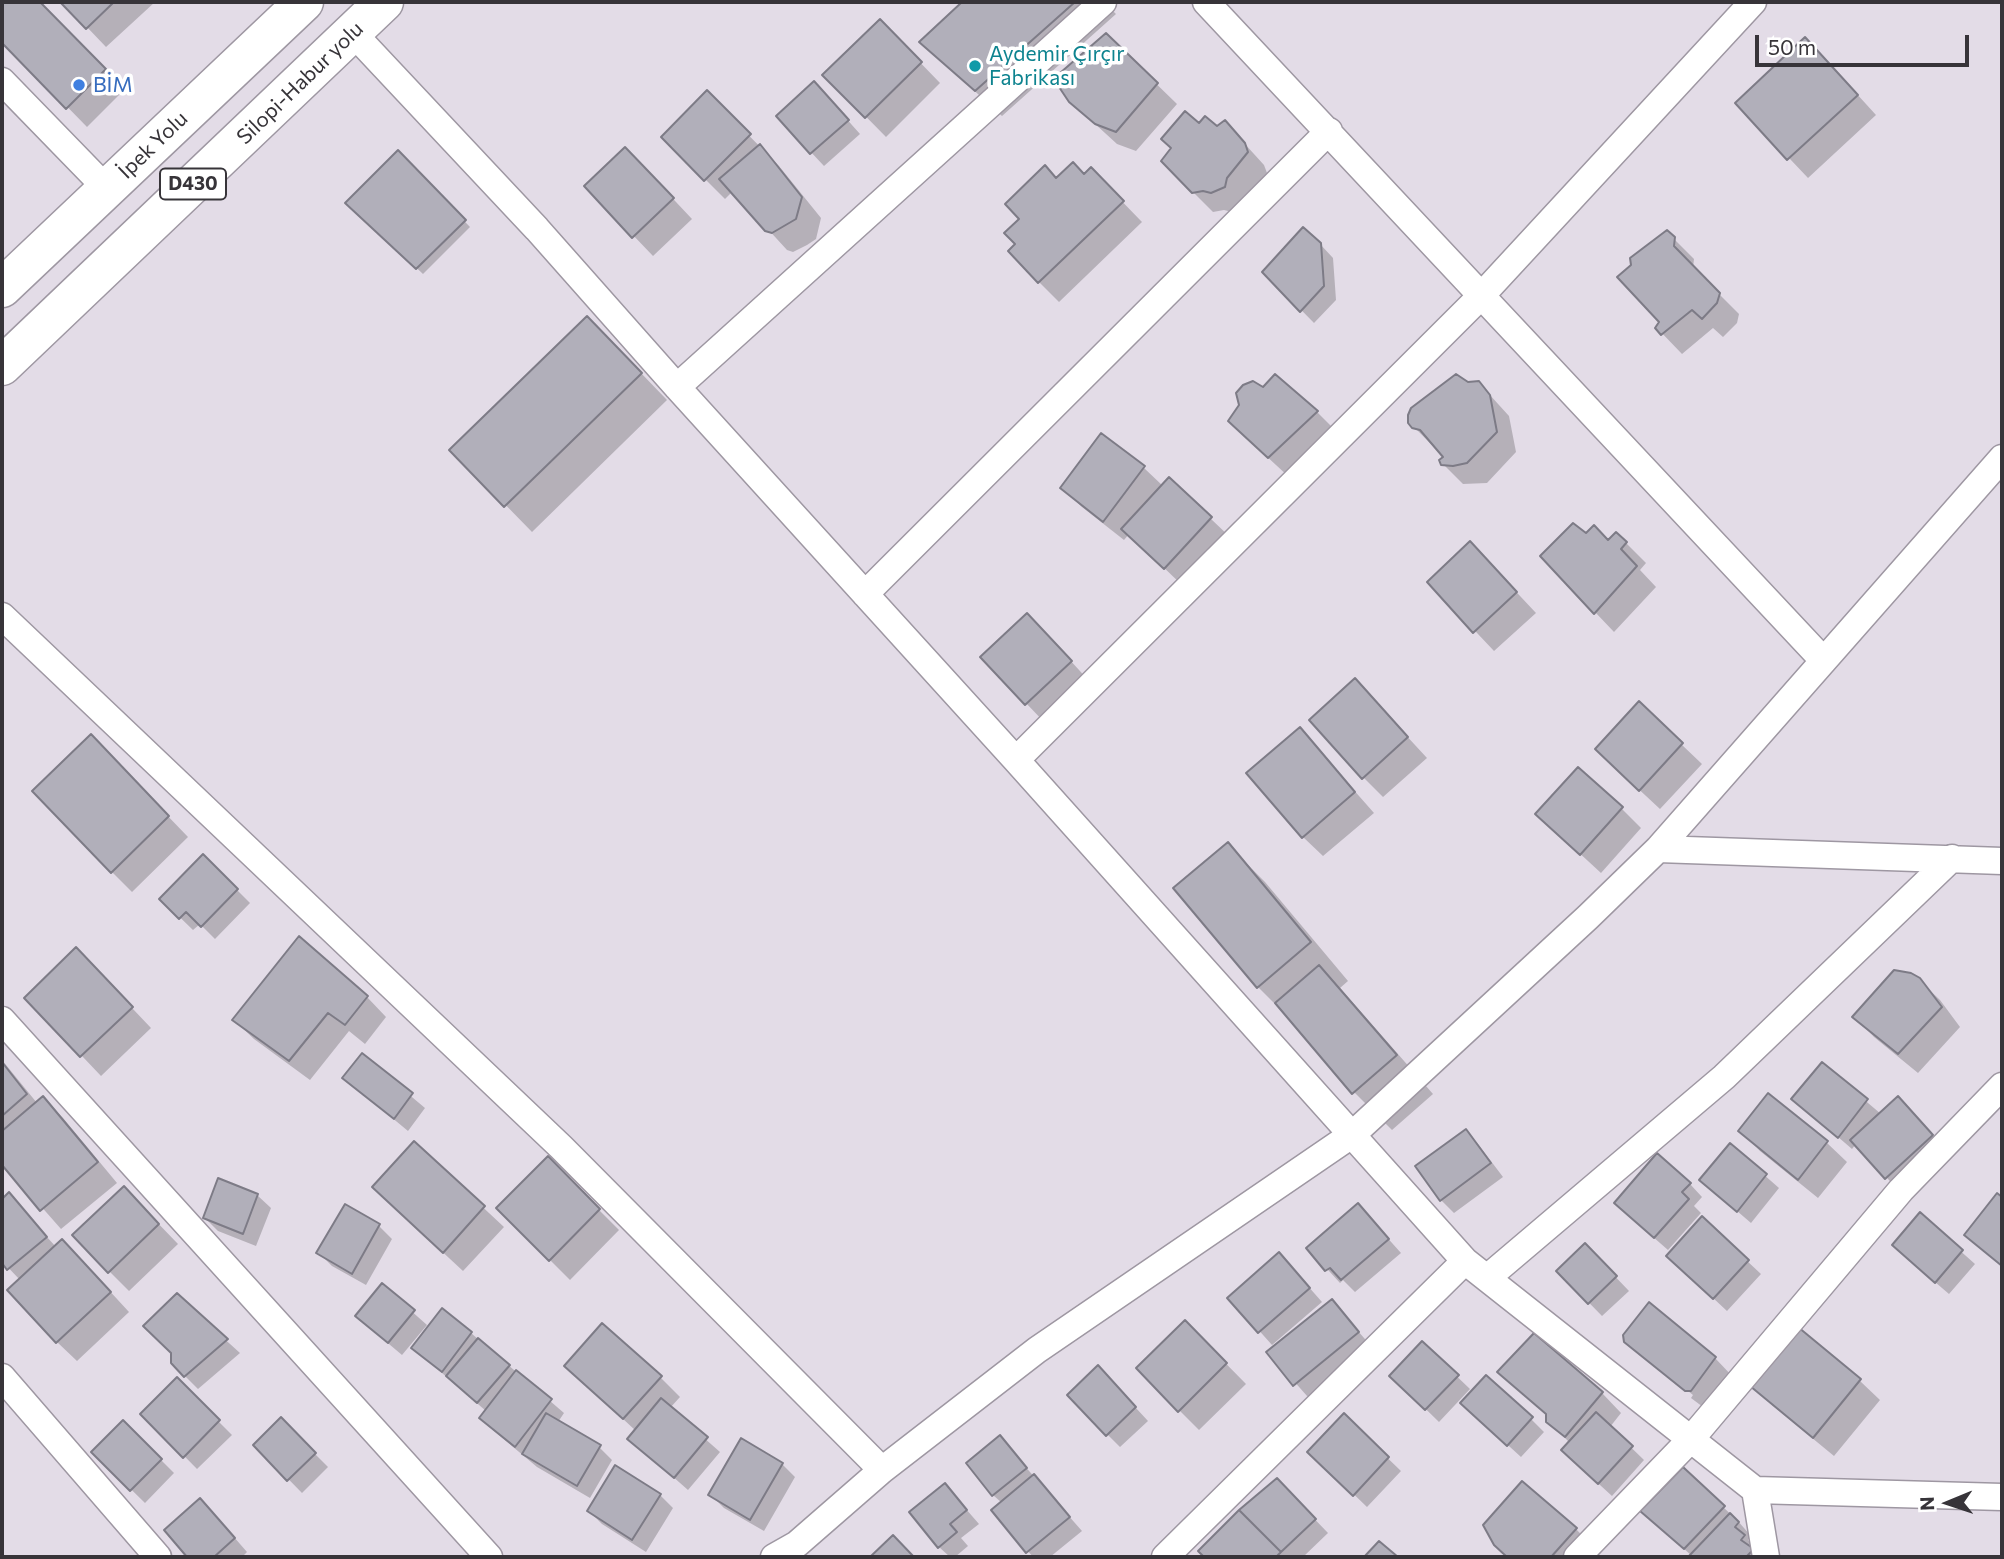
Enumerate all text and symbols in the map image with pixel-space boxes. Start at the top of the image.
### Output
street label: Silopi-Habur yolu [232,16,368,150]
scale bar [1759,21,1972,65]
text: 50 m [1768,34,1816,59]
place label: Aydemir Çırçır Fabrikası [989,41,1125,91]
marker: Aydemir Çırçır Fabrikası [967,58,983,74]
place label: BİM [93,72,133,98]
marker: BİM [71,77,87,93]
street label: İpek Yolu [113,106,193,184]
road number: D430 [160,168,226,200]
north arrow [1913,1468,1983,1538]
text: N [1915,1496,1938,1511]

